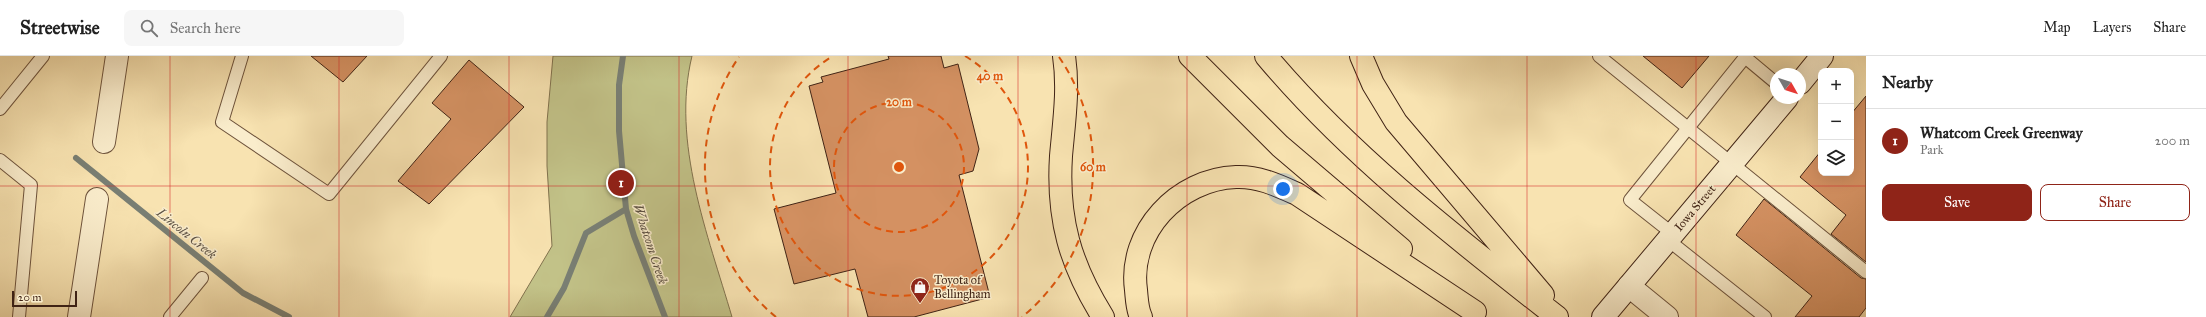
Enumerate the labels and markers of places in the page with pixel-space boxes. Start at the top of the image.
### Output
centre of rings [892,160,906,174]
pin: 1 [608,168,634,198]
place label: Toyota of Bellingham [934,273,991,302]
shop icon: Toyota of Bellingham [909,276,931,304]

